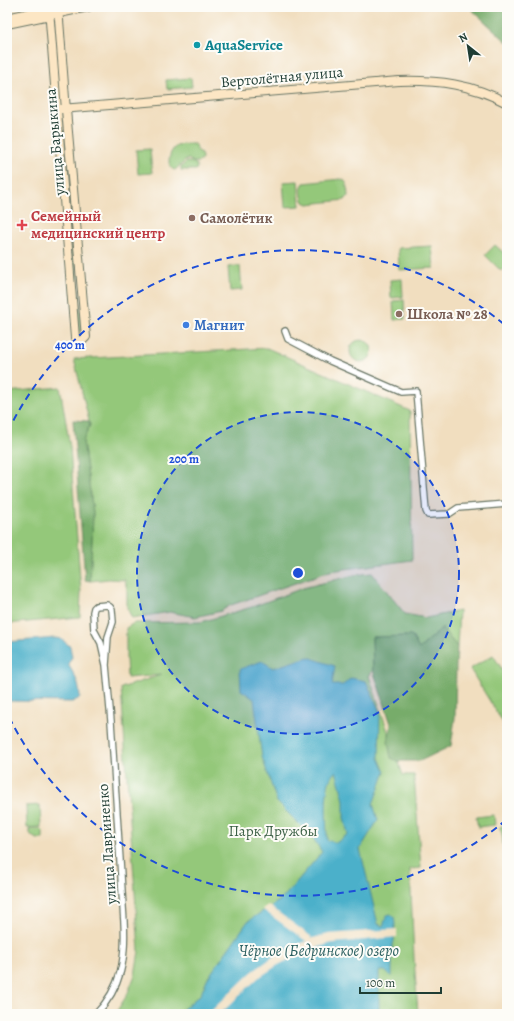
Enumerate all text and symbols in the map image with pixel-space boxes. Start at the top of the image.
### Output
north arrow [448,26,488,66]
text: N [456,29,470,46]
place label: AquaService [204,35,283,55]
marker: AquaService [192,40,202,50]
street label: Вертолётная улица [220,62,344,92]
street label: улица Барыкина [40,88,70,197]
place label: Семейный медицинский центр [31,206,165,243]
place label: Самолётик [200,208,273,228]
marker: Самолётик [187,213,197,223]
marker: Семейный медицинский центр [16,219,28,231]
place label: Школа № 28 [407,304,488,324]
marker: Школа № 28 [394,309,404,319]
place label: Магнит [194,315,245,335]
marker: Магнит [181,320,191,330]
text: 400 m [55,337,85,353]
text: 200 m [169,451,199,467]
centre of rings [291,566,305,580]
street label: улица Лавриненко [93,783,121,906]
park label: Парк Дружбы [228,821,318,841]
water label: Чёрное (Бедринское) озеро [239,940,399,962]
scale bar [360,969,441,995]
text: 100 m [366,975,395,991]

